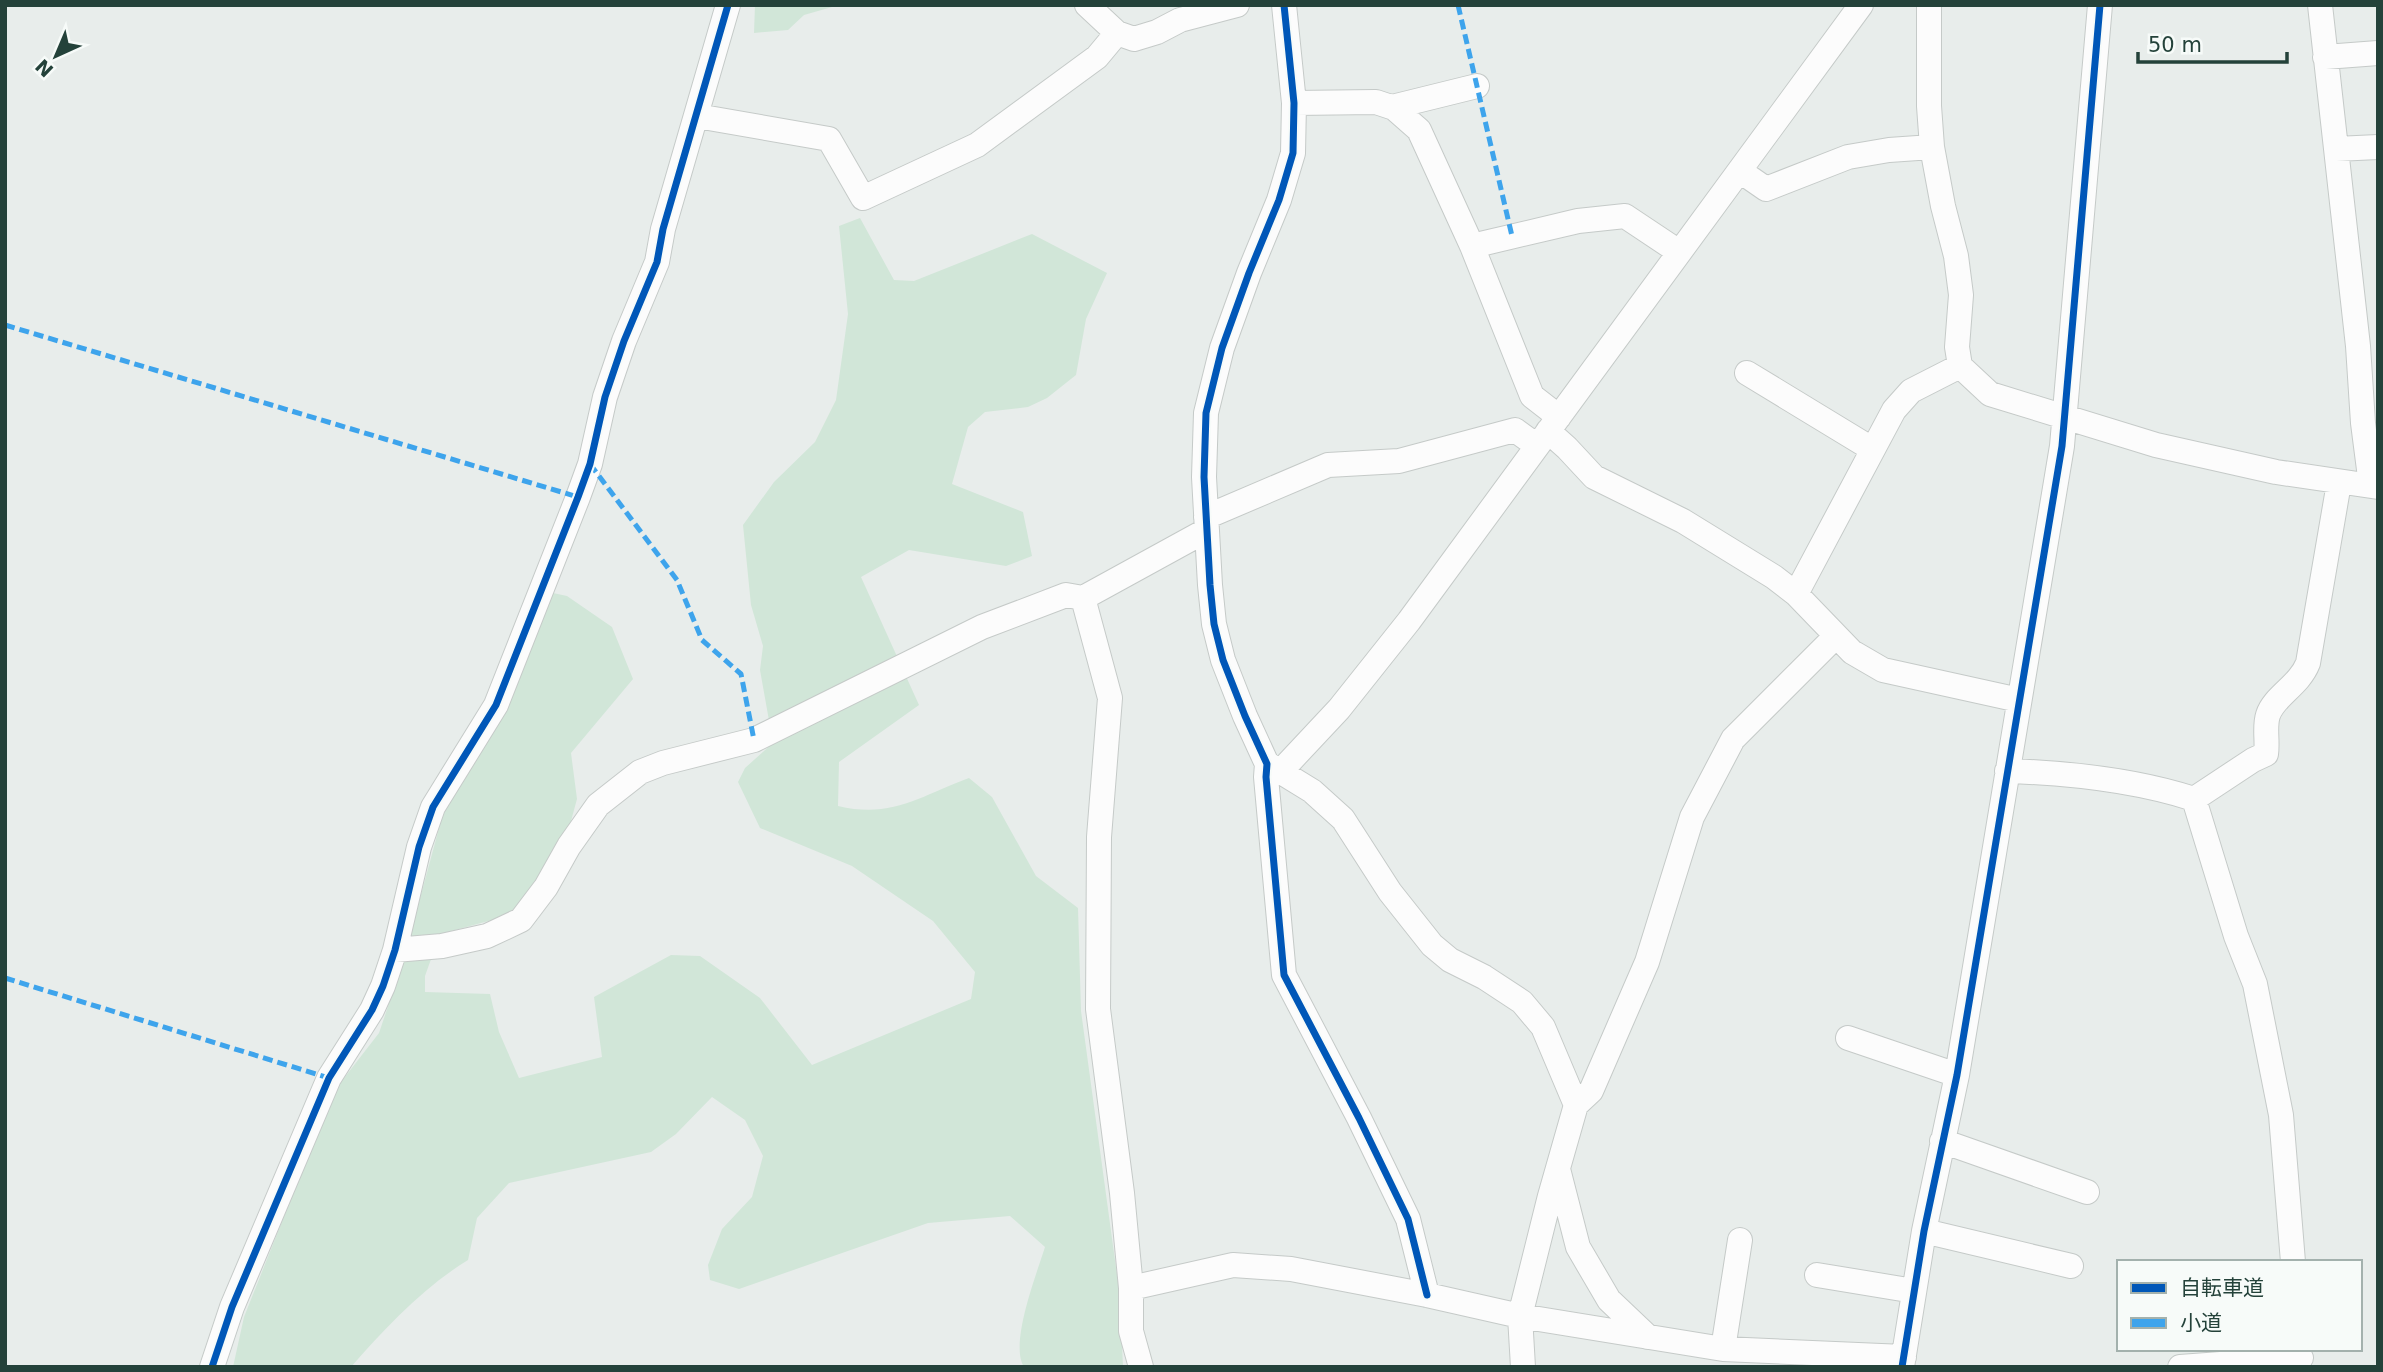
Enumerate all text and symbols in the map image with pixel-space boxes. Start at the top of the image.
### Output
north arrow [21,21,91,91]
scale bar [2138,21,2287,65]
text: 50 m [2148,33,2202,57]
text: N [31,55,58,82]
legend [2117,1260,2362,1351]
text: 自転車道 [2180,1276,2264,1300]
text: 小道 [2180,1311,2222,1335]

